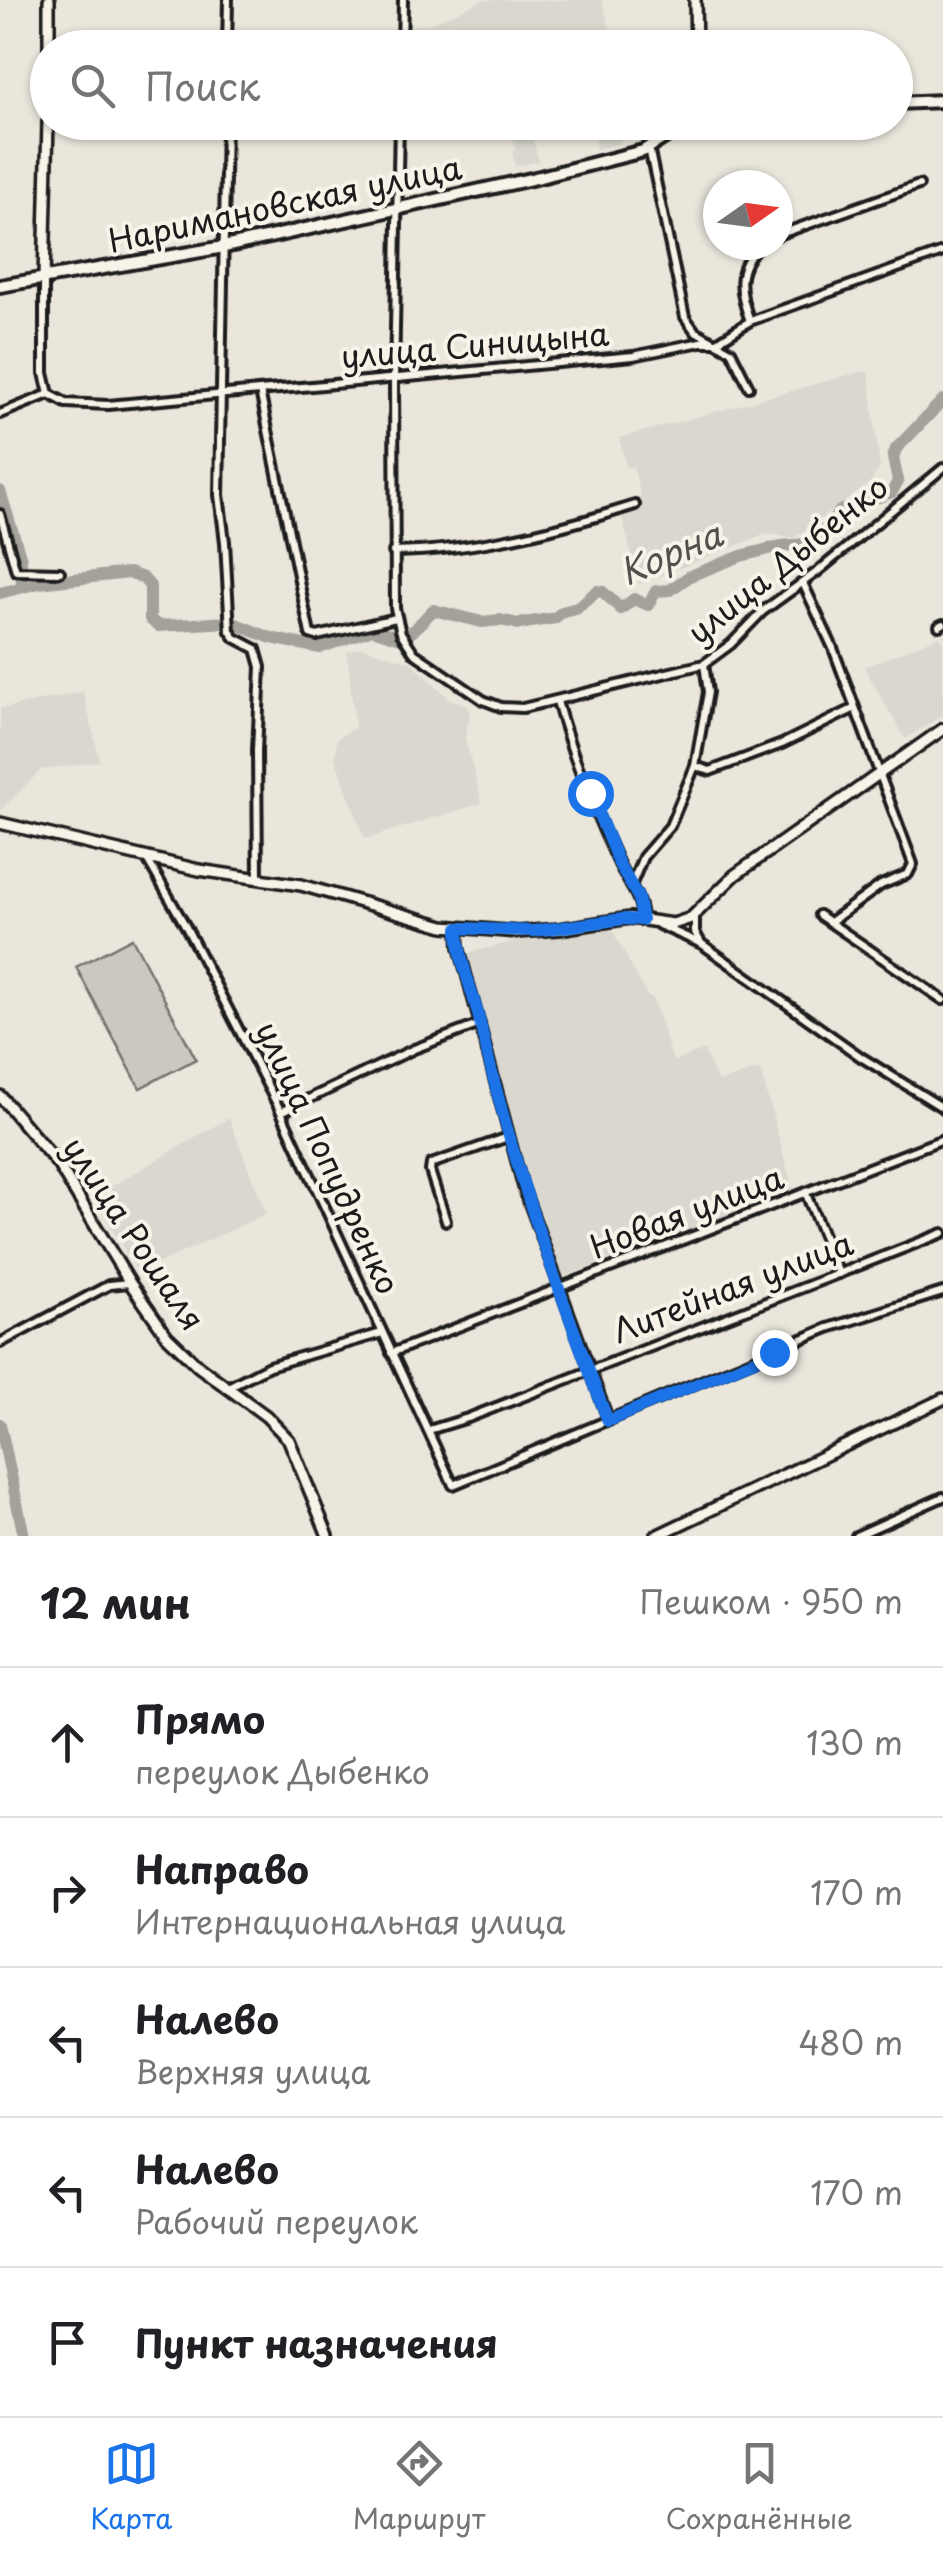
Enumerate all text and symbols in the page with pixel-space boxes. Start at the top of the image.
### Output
search box [30,30,913,140]
text: Поиск [145,57,260,114]
icon: search [65,58,120,113]
street label: Наримановская улица [104,142,466,264]
north arrow [703,170,793,260]
street label: улица Синицына [339,308,611,380]
street label: улица Дыбенко [676,462,898,655]
water label: Корна [610,506,731,597]
route start [568,771,614,817]
street label: улица Попудренко [244,1013,413,1302]
street label: улица Рошаля [52,1126,217,1339]
street label: Новая улица [583,1152,790,1270]
street label: Литейная улица [605,1218,859,1354]
route end [752,1330,798,1376]
text: 12 мин [40,1570,191,1633]
text: Пешком · 950 m [640,1577,903,1625]
text: Прямо [135,1690,265,1747]
icon: ahead [40,1715,95,1770]
text: 130 m [806,1718,903,1766]
text: переулок Дыбенко [135,1747,430,1795]
text: Направо [135,1840,309,1897]
icon: right [40,1865,95,1920]
text: 170 m [810,1868,903,1916]
text: Интернациональная улица [135,1897,565,1945]
text: Налево [135,1990,279,2047]
icon: left [40,2015,95,2070]
text: 480 m [798,2018,903,2066]
text: Верхняя улица [135,2047,370,2095]
text: Налево [135,2140,279,2197]
icon: left [40,2165,95,2220]
text: 170 m [810,2168,903,2216]
text: Рабочий переулок [135,2197,418,2245]
text: Пункт назначения [135,2314,498,2371]
icon: arrive [40,2315,95,2370]
tab: Карта [90,2436,172,2539]
tab: Маршрут [353,2436,485,2539]
tab: Сохранённые [666,2436,853,2539]

